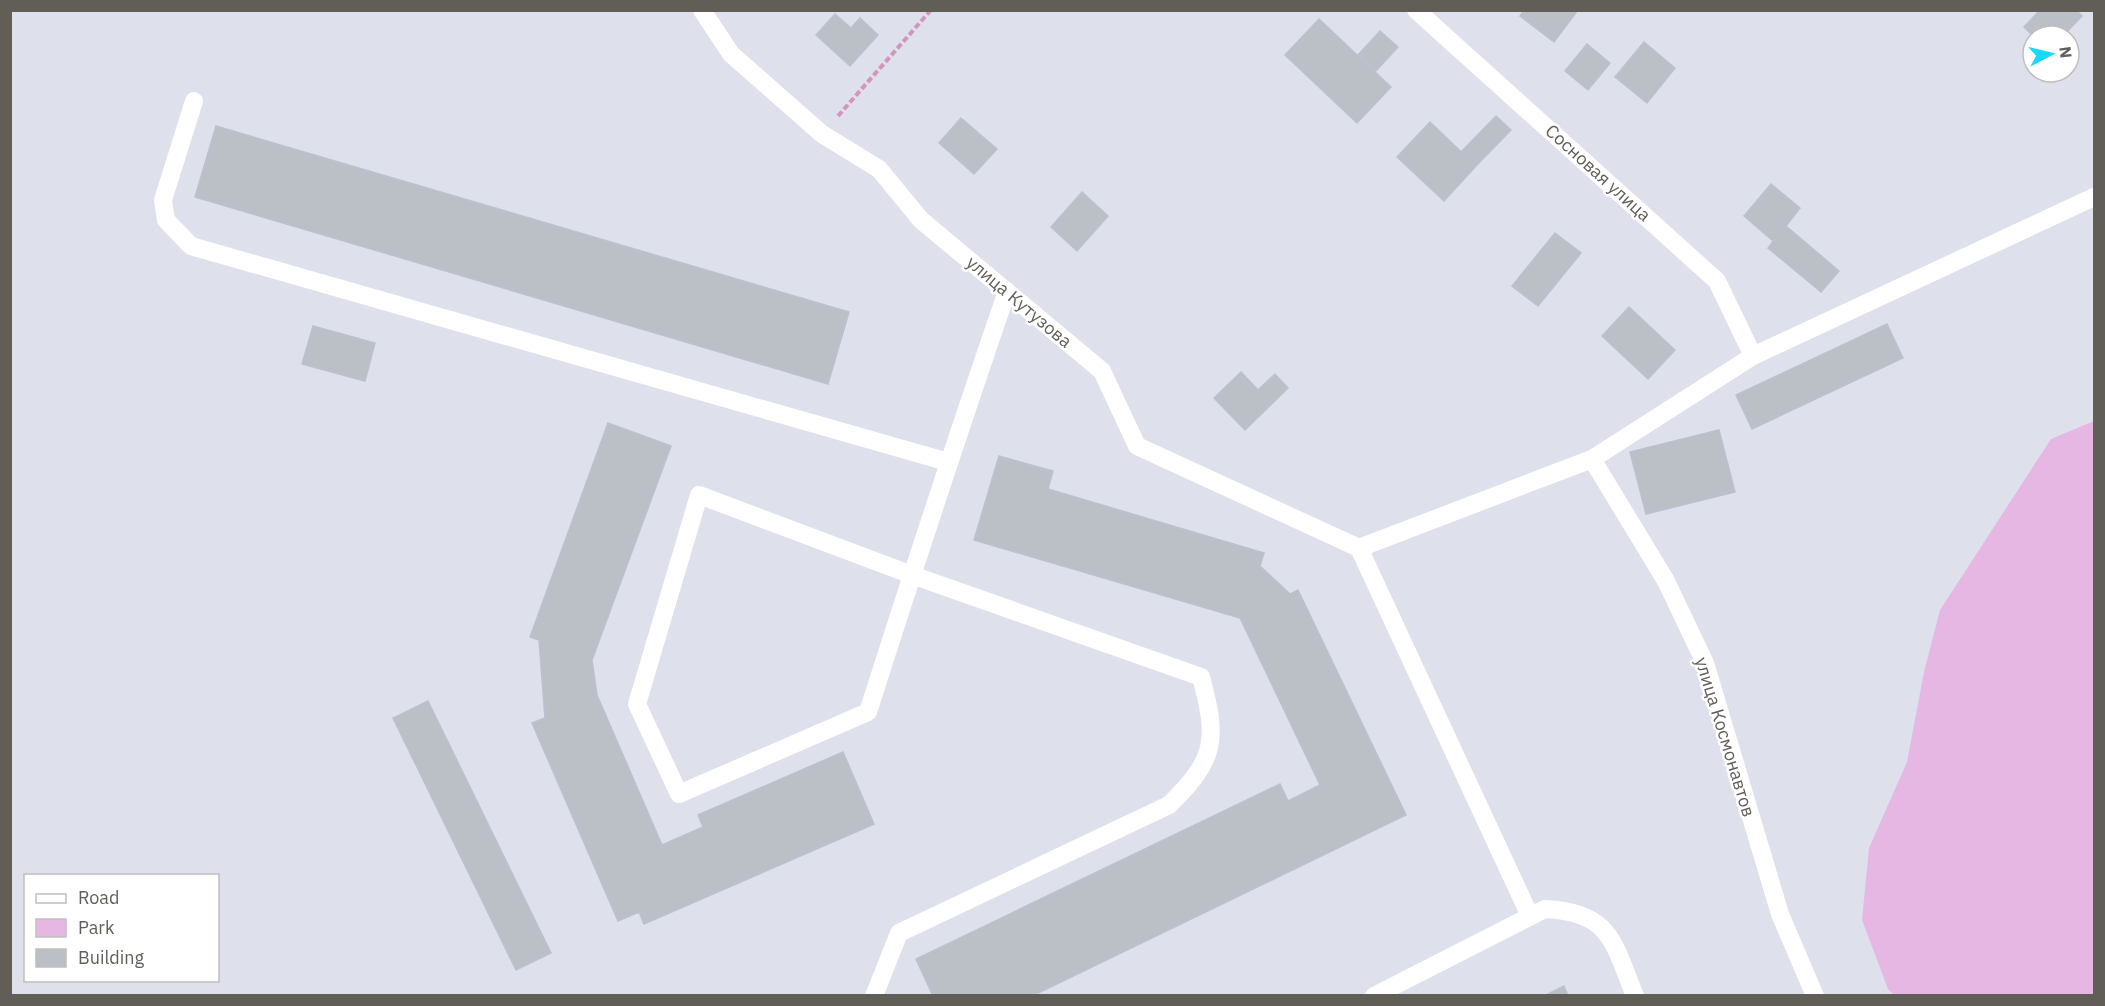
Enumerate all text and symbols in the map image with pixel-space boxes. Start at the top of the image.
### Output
north arrow [2021,24,2081,84]
text: N [2055,45,2077,59]
street label: Сосновая улица [1541,119,1656,226]
street label: улица Кутузова [962,251,1077,353]
street label: улица Космонавтов [1690,654,1761,819]
legend [24,874,219,982]
text: Road [78,886,119,909]
text: Park [78,916,115,939]
text: Building [78,946,145,969]

